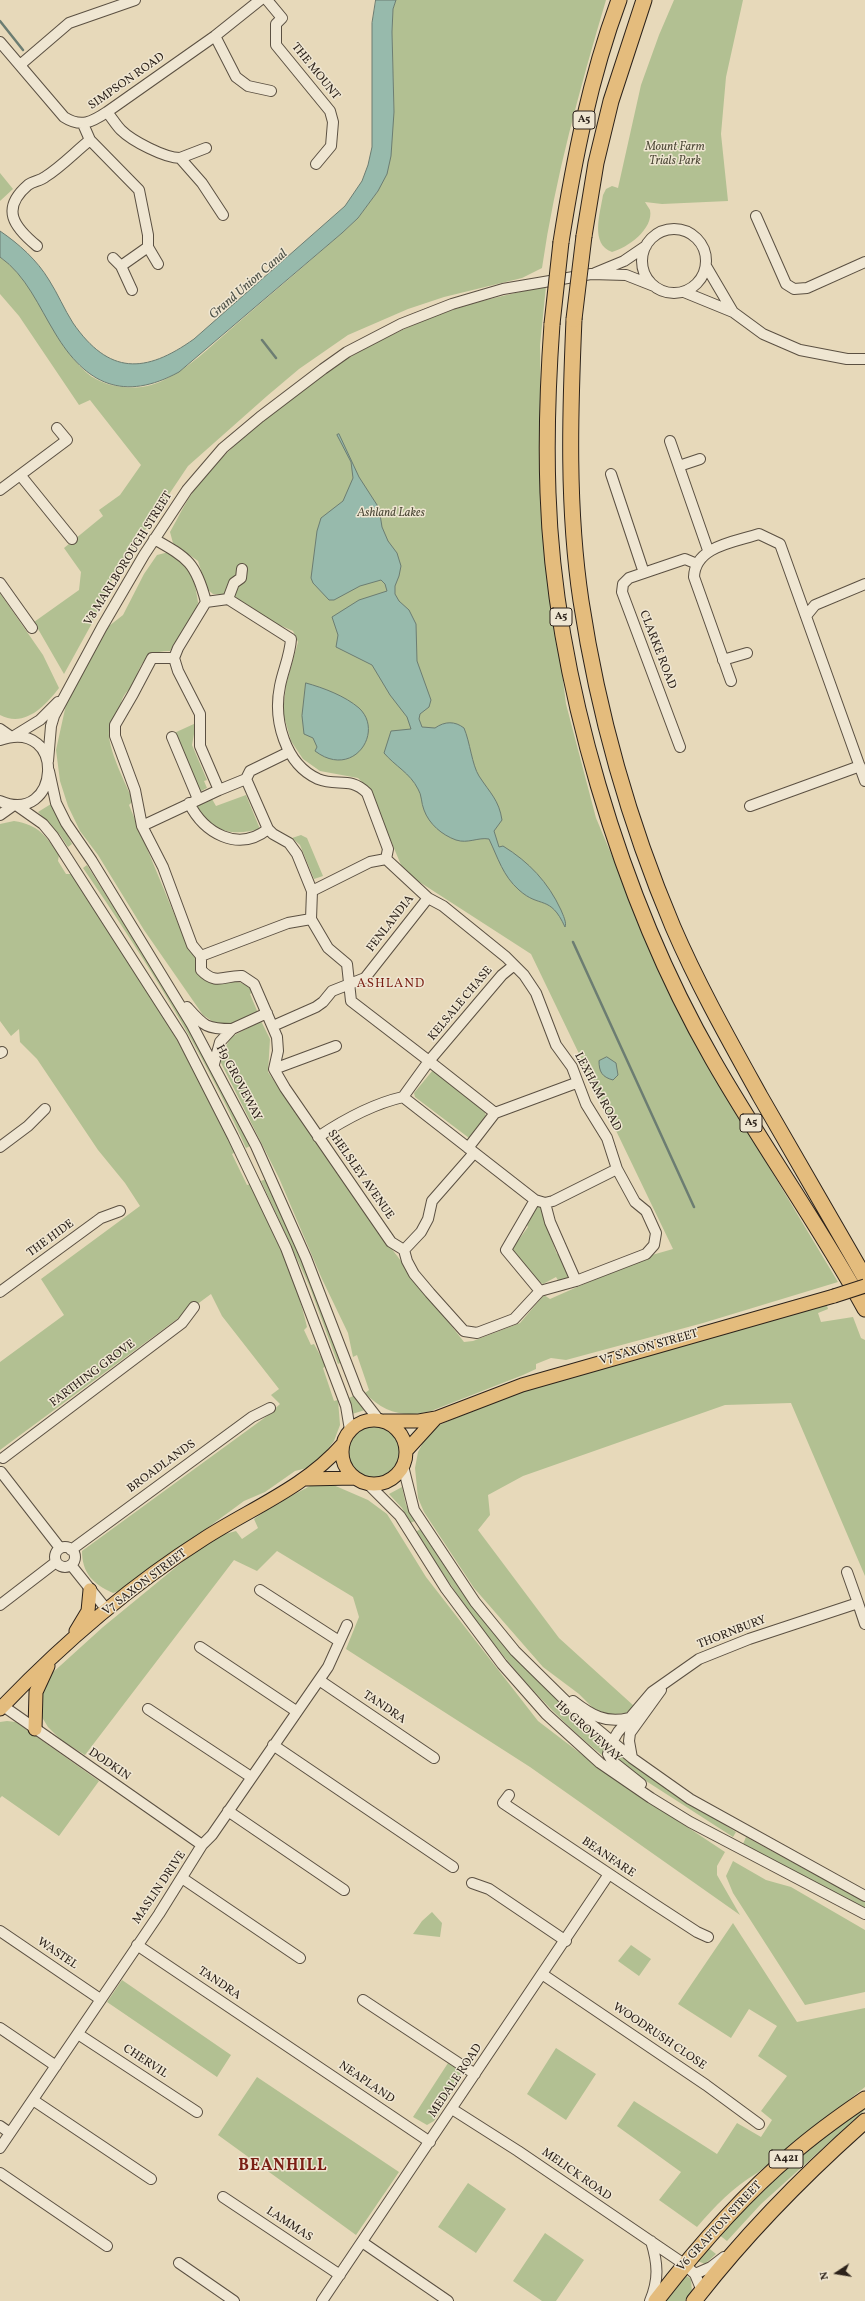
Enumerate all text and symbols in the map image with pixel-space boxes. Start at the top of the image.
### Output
street label: THE MOUNT [288,41,342,103]
street label: SIMPSON ROAD [86,50,168,114]
road number: A5 [573,111,595,129]
park label: Mount Farm Trials Park [645,141,705,169]
water label: Grand Union Canal [207,247,291,323]
street label: V8 MARLBOROUGH STREET [82,489,176,629]
park label: Ashland Lakes [357,507,425,521]
road number: A5 [550,608,572,626]
street label: CLARKE ROAD [635,609,679,691]
street label: FENLANDIA [364,893,418,955]
street label: KELSALE CHASE [426,964,496,1044]
district label: ASHLAND [357,977,425,993]
street label: H9 GROVEWAY [212,1042,264,1124]
street label: LEXHAM ROAD [570,1050,624,1134]
road number: A5 [740,1114,762,1132]
street label: SHELSLEY AVENUE [324,1127,396,1223]
street label: THE HIDE [25,1217,77,1261]
street label: V7 SAXON STREET [598,1327,700,1369]
street label: FARTHING GROVE [48,1337,138,1411]
street label: BROADLANDS [125,1437,199,1497]
street label: V7 SAXON STREET [100,1547,190,1619]
street label: THORNBURY [696,1613,768,1653]
street label: TANDRA [360,1688,408,1728]
street label: H9 GROVEWAY [552,1698,624,1766]
street label: DODKIN [85,1746,133,1784]
street label: BEANFARE [578,1835,638,1881]
street label: MASLIN DRIVE [130,1849,190,1927]
street label: WASTEL [34,1935,80,1973]
street label: TANDRA [195,1964,243,2004]
street label: WOODRUSH CLOSE [610,2000,708,2074]
street label: MEDALE ROAD [426,2041,486,2121]
street label: CHERVIL [120,2042,170,2082]
street label: NEAPLAND [335,2059,397,2107]
street label: MELICK ROAD [538,2146,614,2204]
road number: A421 [769,2150,803,2168]
district label: BEANHILL [238,2157,328,2177]
street label: V6 GRAFTON STREET [675,2179,765,2275]
street label: LAMMAS [263,2205,315,2245]
north arrow [817,2253,857,2293]
text: N [817,2270,833,2281]

